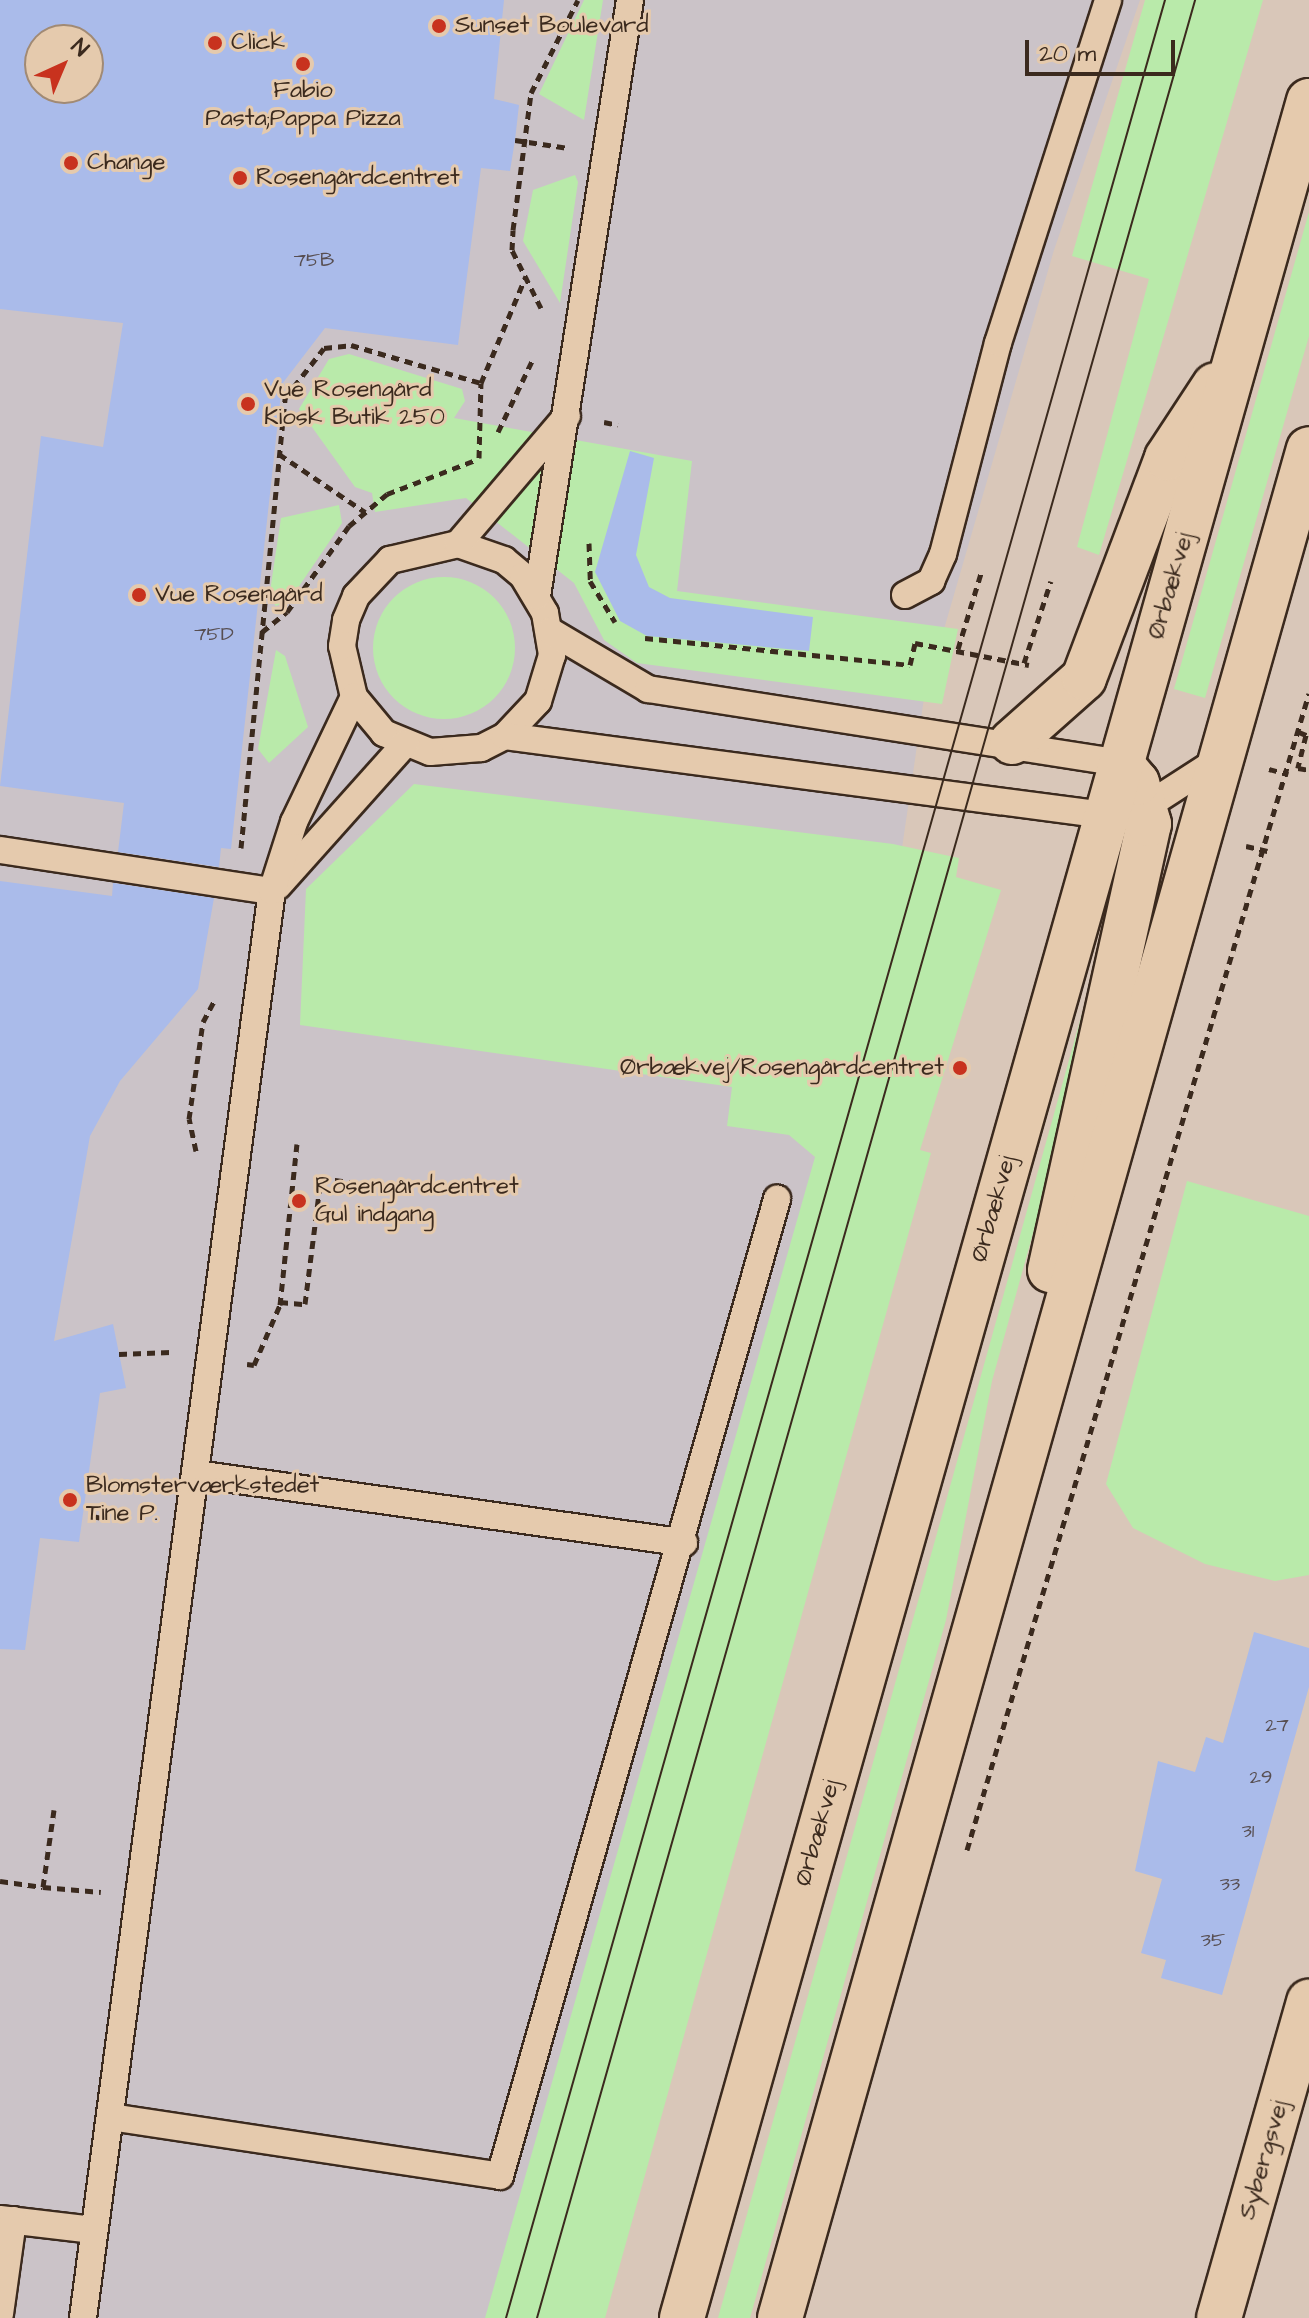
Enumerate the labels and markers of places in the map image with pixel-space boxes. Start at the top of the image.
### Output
place label: Sunset Boulevard [455,12,649,40]
marker: Sunset Boulevard [430,17,448,35]
place label: Click [231,29,285,57]
marker: Click [206,34,224,52]
marker: Fabio Pasta;Pappa Pizza [294,55,312,73]
place label: Fabio Pasta;Pappa Pizza [205,77,401,133]
place label: Change [87,149,165,177]
marker: Change [62,154,80,172]
place label: Rosengårdcentret [256,164,460,192]
marker: Rosengårdcentret [231,169,249,187]
place label: Vue Rosengård Kiosk Butik 250 [264,376,445,432]
marker: Vue Rosengård Kiosk Butik 250 [239,395,257,413]
place label: Vue Rosengård [155,581,323,609]
marker: Vue Rosengård [130,586,148,604]
place label: Ørbækvej/Rosengårdcentret [620,1054,944,1082]
marker: Ørbækvej/Rosengårdcentret [951,1059,969,1077]
place label: Rosengårdcentret Gul indgang [315,1173,519,1229]
marker: Rosengårdcentret Gul indgang [290,1192,308,1210]
place label: Blomsterværkstedet Tine P. [86,1472,319,1528]
marker: Blomsterværkstedet Tine P. [61,1491,79,1509]

